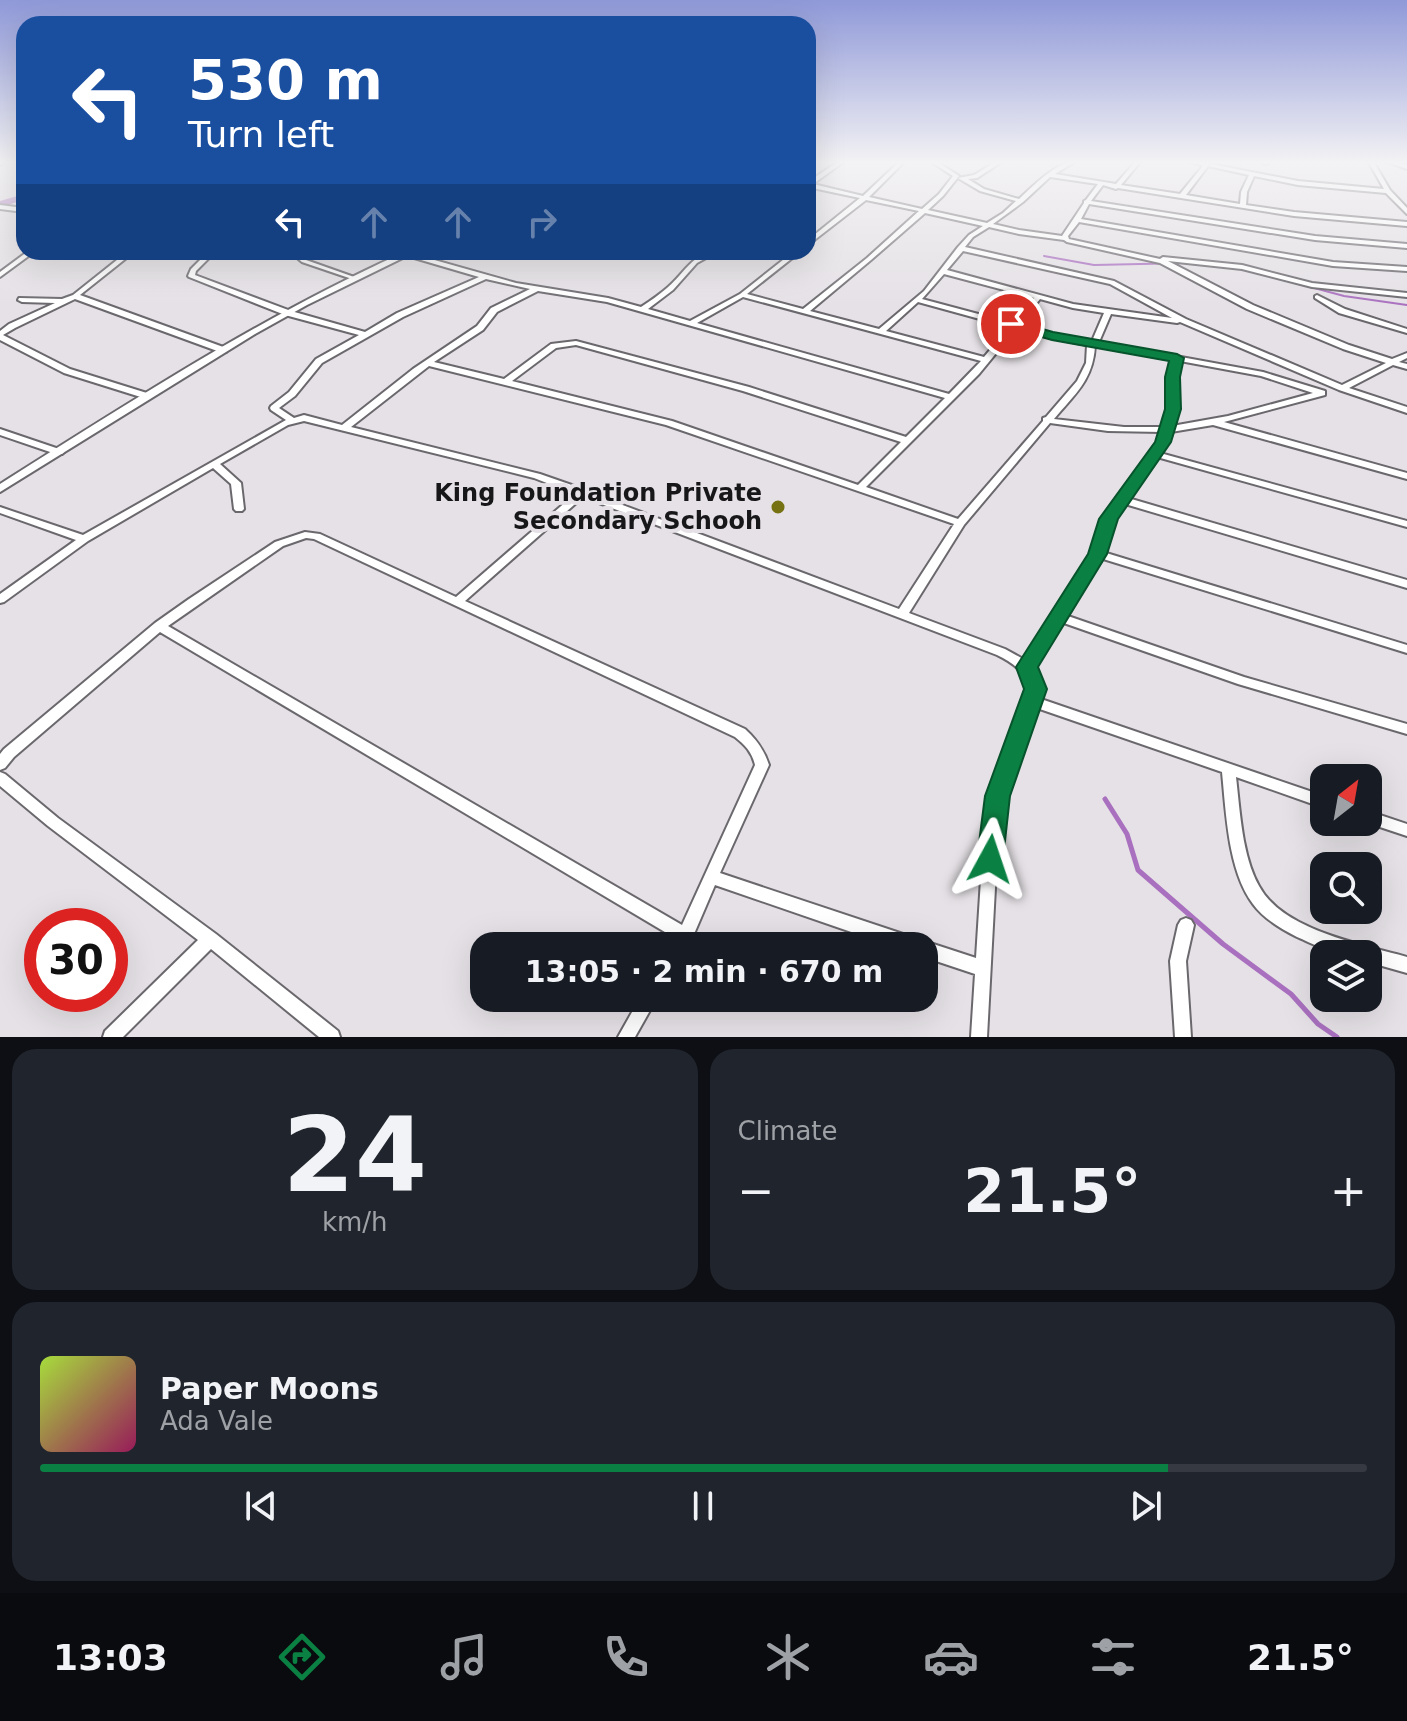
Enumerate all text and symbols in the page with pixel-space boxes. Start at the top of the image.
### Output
text: 530 m [188,47,383,112]
icon: left [56,48,160,152]
text: Turn left [188,114,334,155]
icon: left [268,200,312,244]
icon: ahead [352,200,396,244]
icon: ahead [436,200,480,244]
icon: right [520,200,564,244]
pin [977,290,1045,358]
icon: arrive [989,302,1033,346]
place label: King Foundation Private Secondary Schooh [434,479,762,535]
marker: King Foundation Private Secondary Schooh [769,498,787,516]
north arrow [1310,764,1382,836]
map controls [1310,764,1382,1012]
position arrow [948,817,1032,901]
button: search [1310,852,1382,924]
speed limit sign: 30 [24,908,128,1012]
button: layers [1310,940,1382,1012]
text: 13:05 · 2 min · 670 m [525,954,883,989]
text: 24 [282,1094,427,1216]
text: Climate [738,1116,838,1146]
text: 21.5° [963,1156,1141,1226]
text: − [738,1165,774,1216]
text: + [1330,1165,1367,1216]
text: km/h [322,1207,388,1237]
text: Paper Moons [160,1371,379,1406]
text: Ada Vale [160,1406,273,1436]
icon: previous [239,1484,283,1528]
icon: pause [681,1484,725,1528]
icon: next [1124,1484,1168,1528]
icon: directions [274,1629,330,1685]
icon: music [436,1629,492,1685]
icon: phone [598,1629,654,1685]
icon: climate [760,1629,816,1685]
icon: car [923,1629,979,1685]
icon: filters [1085,1629,1141,1685]
text: 13:03 [53,1637,168,1678]
text: 21.5° [1247,1637,1354,1678]

